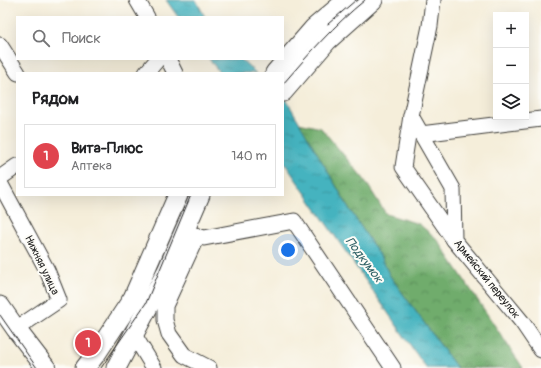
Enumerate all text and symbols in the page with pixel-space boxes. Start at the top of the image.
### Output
map controls [493,12,529,120]
button: + [493,12,529,48]
search box [16,16,284,60]
icon: search [30,27,52,49]
text: Поиск [62,29,101,48]
button: − [493,48,529,84]
button: layers [493,84,529,120]
text: Рядом [32,88,79,109]
text: Вита-Плюс [71,139,143,158]
text: 1 [43,148,49,164]
text: 140 m [231,148,267,164]
text: Аптека [71,158,112,174]
street label: Нижняя улица [22,233,62,297]
water label: Подкумок [342,234,387,287]
street label: Армейский переулок [451,237,523,321]
your location [278,240,298,260]
pin: 1 [75,328,101,358]

